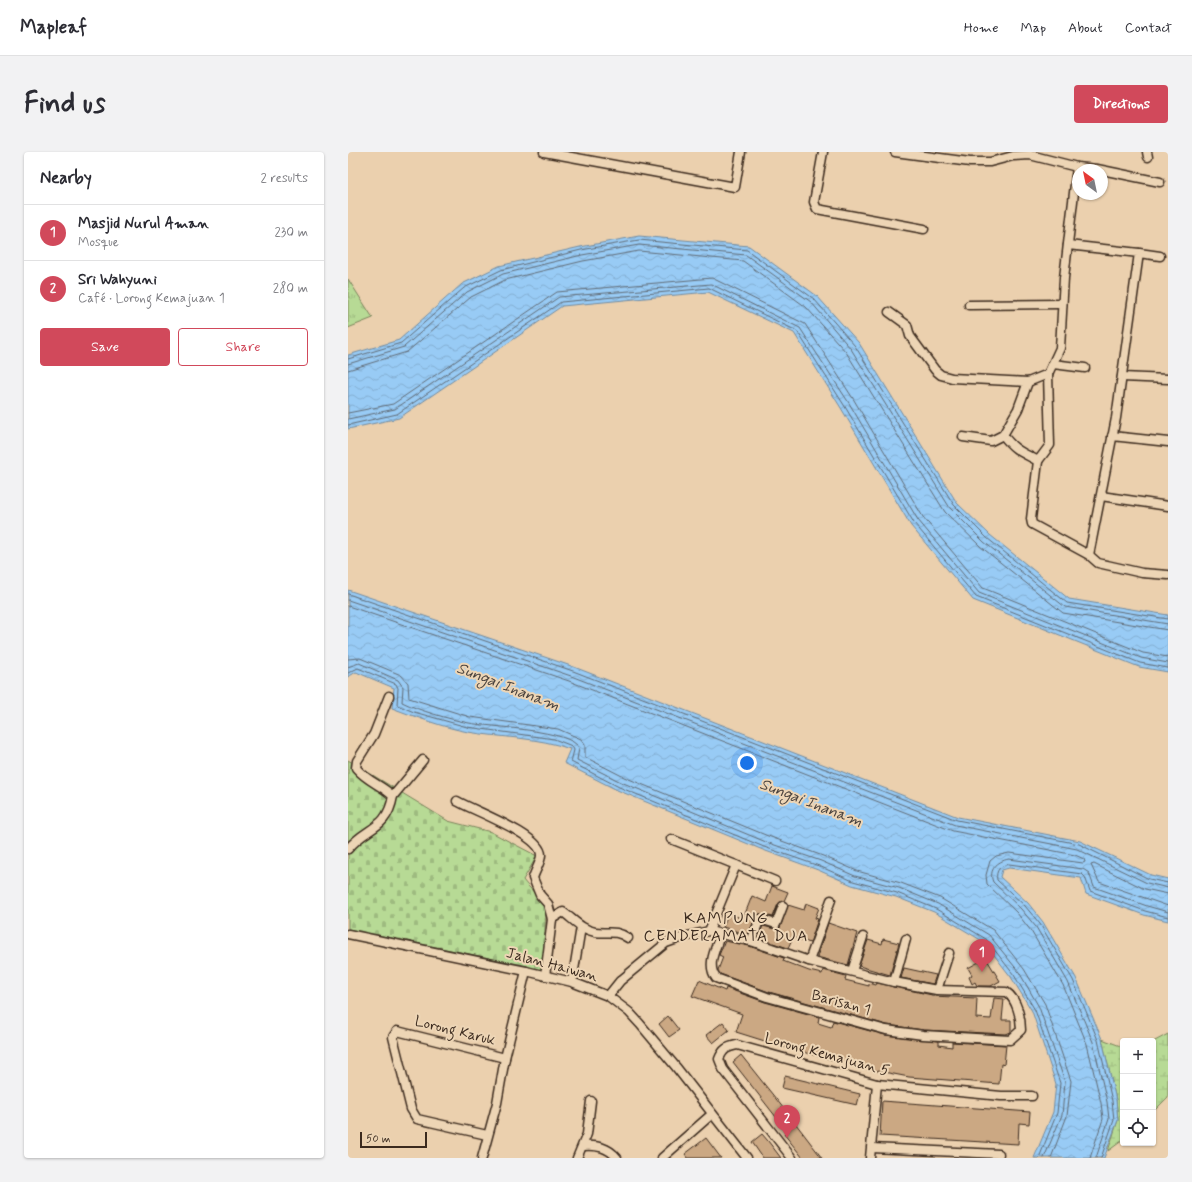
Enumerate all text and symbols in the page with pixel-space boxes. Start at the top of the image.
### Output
text: Mapleaf [20,15,87,40]
text: Home [964,19,998,37]
text: Map [1020,19,1046,37]
text: About [1068,19,1103,37]
text: Contact [1125,19,1172,37]
button: Directions [1074,85,1168,123]
text: Find us [24,86,105,123]
north arrow [1072,164,1108,200]
text: Nearby [40,167,92,189]
text: 2 results [261,170,308,187]
text: Masjid Nurul Aman [78,214,209,234]
text: 1 [50,224,56,241]
text: 230 m [274,224,308,241]
text: Mosque [78,234,119,251]
text: Sri Wahyuni [78,270,157,290]
text: 2 [50,280,56,297]
text: 280 m [273,280,308,297]
text: Café · Lorong Kemajuan 1 [78,290,225,307]
button: Save [40,328,170,366]
button: Share [178,328,308,366]
water label: Sungai Inanam [453,658,563,718]
your location [737,753,757,773]
water label: Sungai Inanam [756,774,866,834]
district label: KAMPUNG CENDERAMATA DUA [644,908,808,947]
pin: 1 [969,939,995,972]
street label: Jalan Haiwan [504,943,600,987]
street label: Barisan 1 [809,986,873,1020]
street label: Lorong Karuk [412,1011,498,1052]
street label: Lorong Kemajuan 5 [762,1029,892,1082]
map controls [1120,1038,1156,1146]
button: + [1120,1038,1156,1074]
button: − [1120,1074,1156,1110]
pin: 2 [774,1105,800,1138]
button: locate [1120,1110,1156,1146]
scale bar [360,1130,427,1149]
text: 50 m [366,1132,391,1146]

